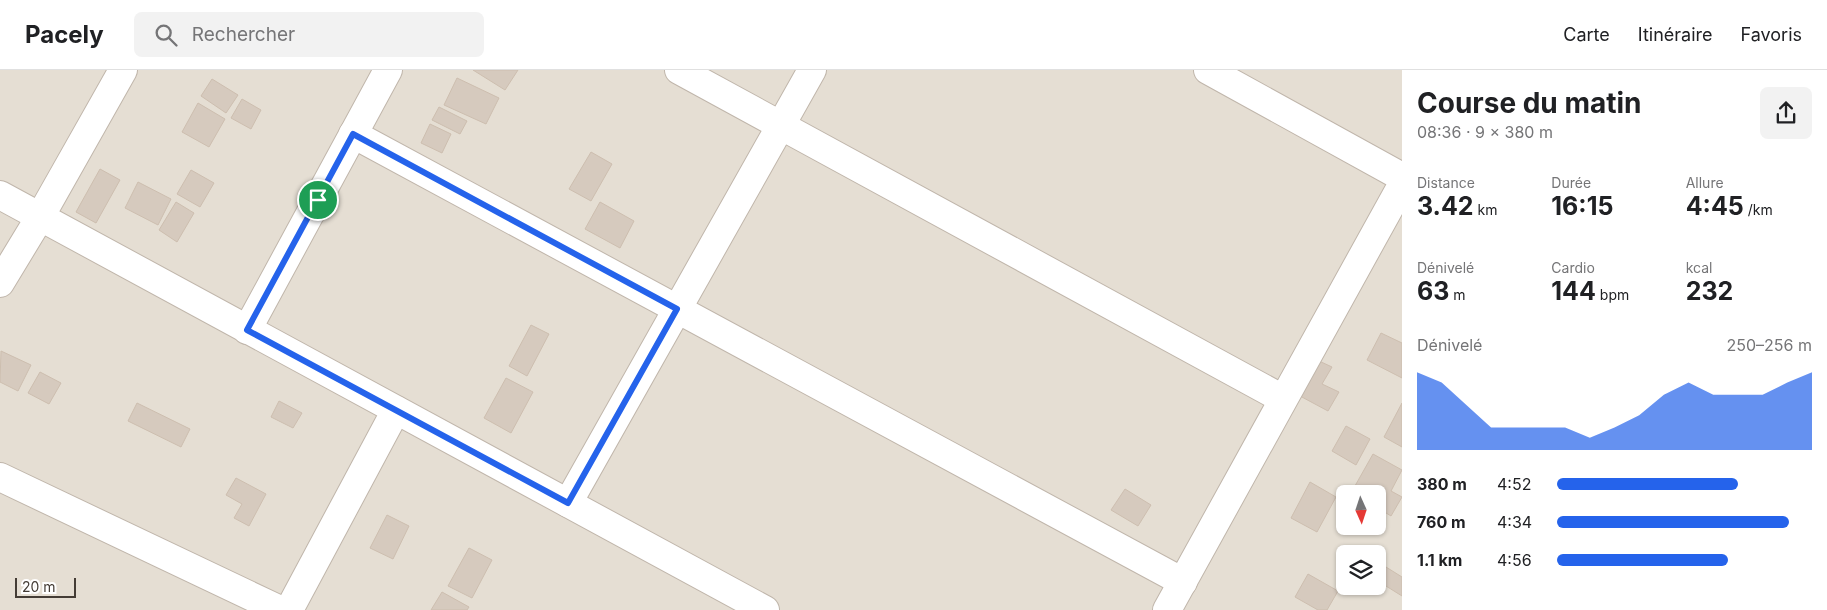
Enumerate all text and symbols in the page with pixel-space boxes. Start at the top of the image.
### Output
search box [134,12,484,57]
text: Pacely [25,20,104,49]
icon: search [152,21,180,49]
text: Rechercher [192,23,295,46]
text: Carte [1563,24,1610,45]
text: Itinéraire [1638,24,1712,45]
text: Favoris [1740,24,1802,45]
text: Course du matin [1417,86,1642,120]
button: share [1760,87,1812,139]
text: 08:36 · 9 × 380 m [1417,122,1553,142]
text: Distance [1417,174,1475,191]
text: Durée [1551,174,1591,191]
text: Allure [1686,174,1724,191]
pin [297,179,339,221]
icon: arrive [304,186,332,214]
text: 3.42 [1417,191,1474,221]
text: 16:15 [1551,191,1613,221]
text: 4:45 [1686,191,1744,221]
text: km [1474,201,1498,218]
text: /km [1744,201,1773,218]
text: Dénivelé [1417,259,1474,276]
text: Cardio [1551,259,1595,276]
text: kcal [1686,259,1712,276]
text: 63 [1417,276,1449,306]
text: 144 [1551,276,1596,306]
text: 232 [1686,276,1733,306]
text: m [1449,286,1466,303]
text: bpm [1596,286,1629,303]
text: Dénivelé [1417,335,1482,355]
text: 250–256 m [1727,335,1812,355]
text: 380 m [1417,474,1467,494]
text: 4:52 [1497,474,1531,494]
north arrow [1336,485,1386,535]
map controls [1336,485,1386,595]
text: 760 m [1417,512,1466,532]
text: 4:34 [1497,512,1532,532]
button: layers [1336,545,1386,595]
text: 1.1 km [1417,550,1462,570]
text: 4:56 [1497,550,1532,570]
scale bar [15,575,76,598]
text: 20 m [22,578,56,595]

